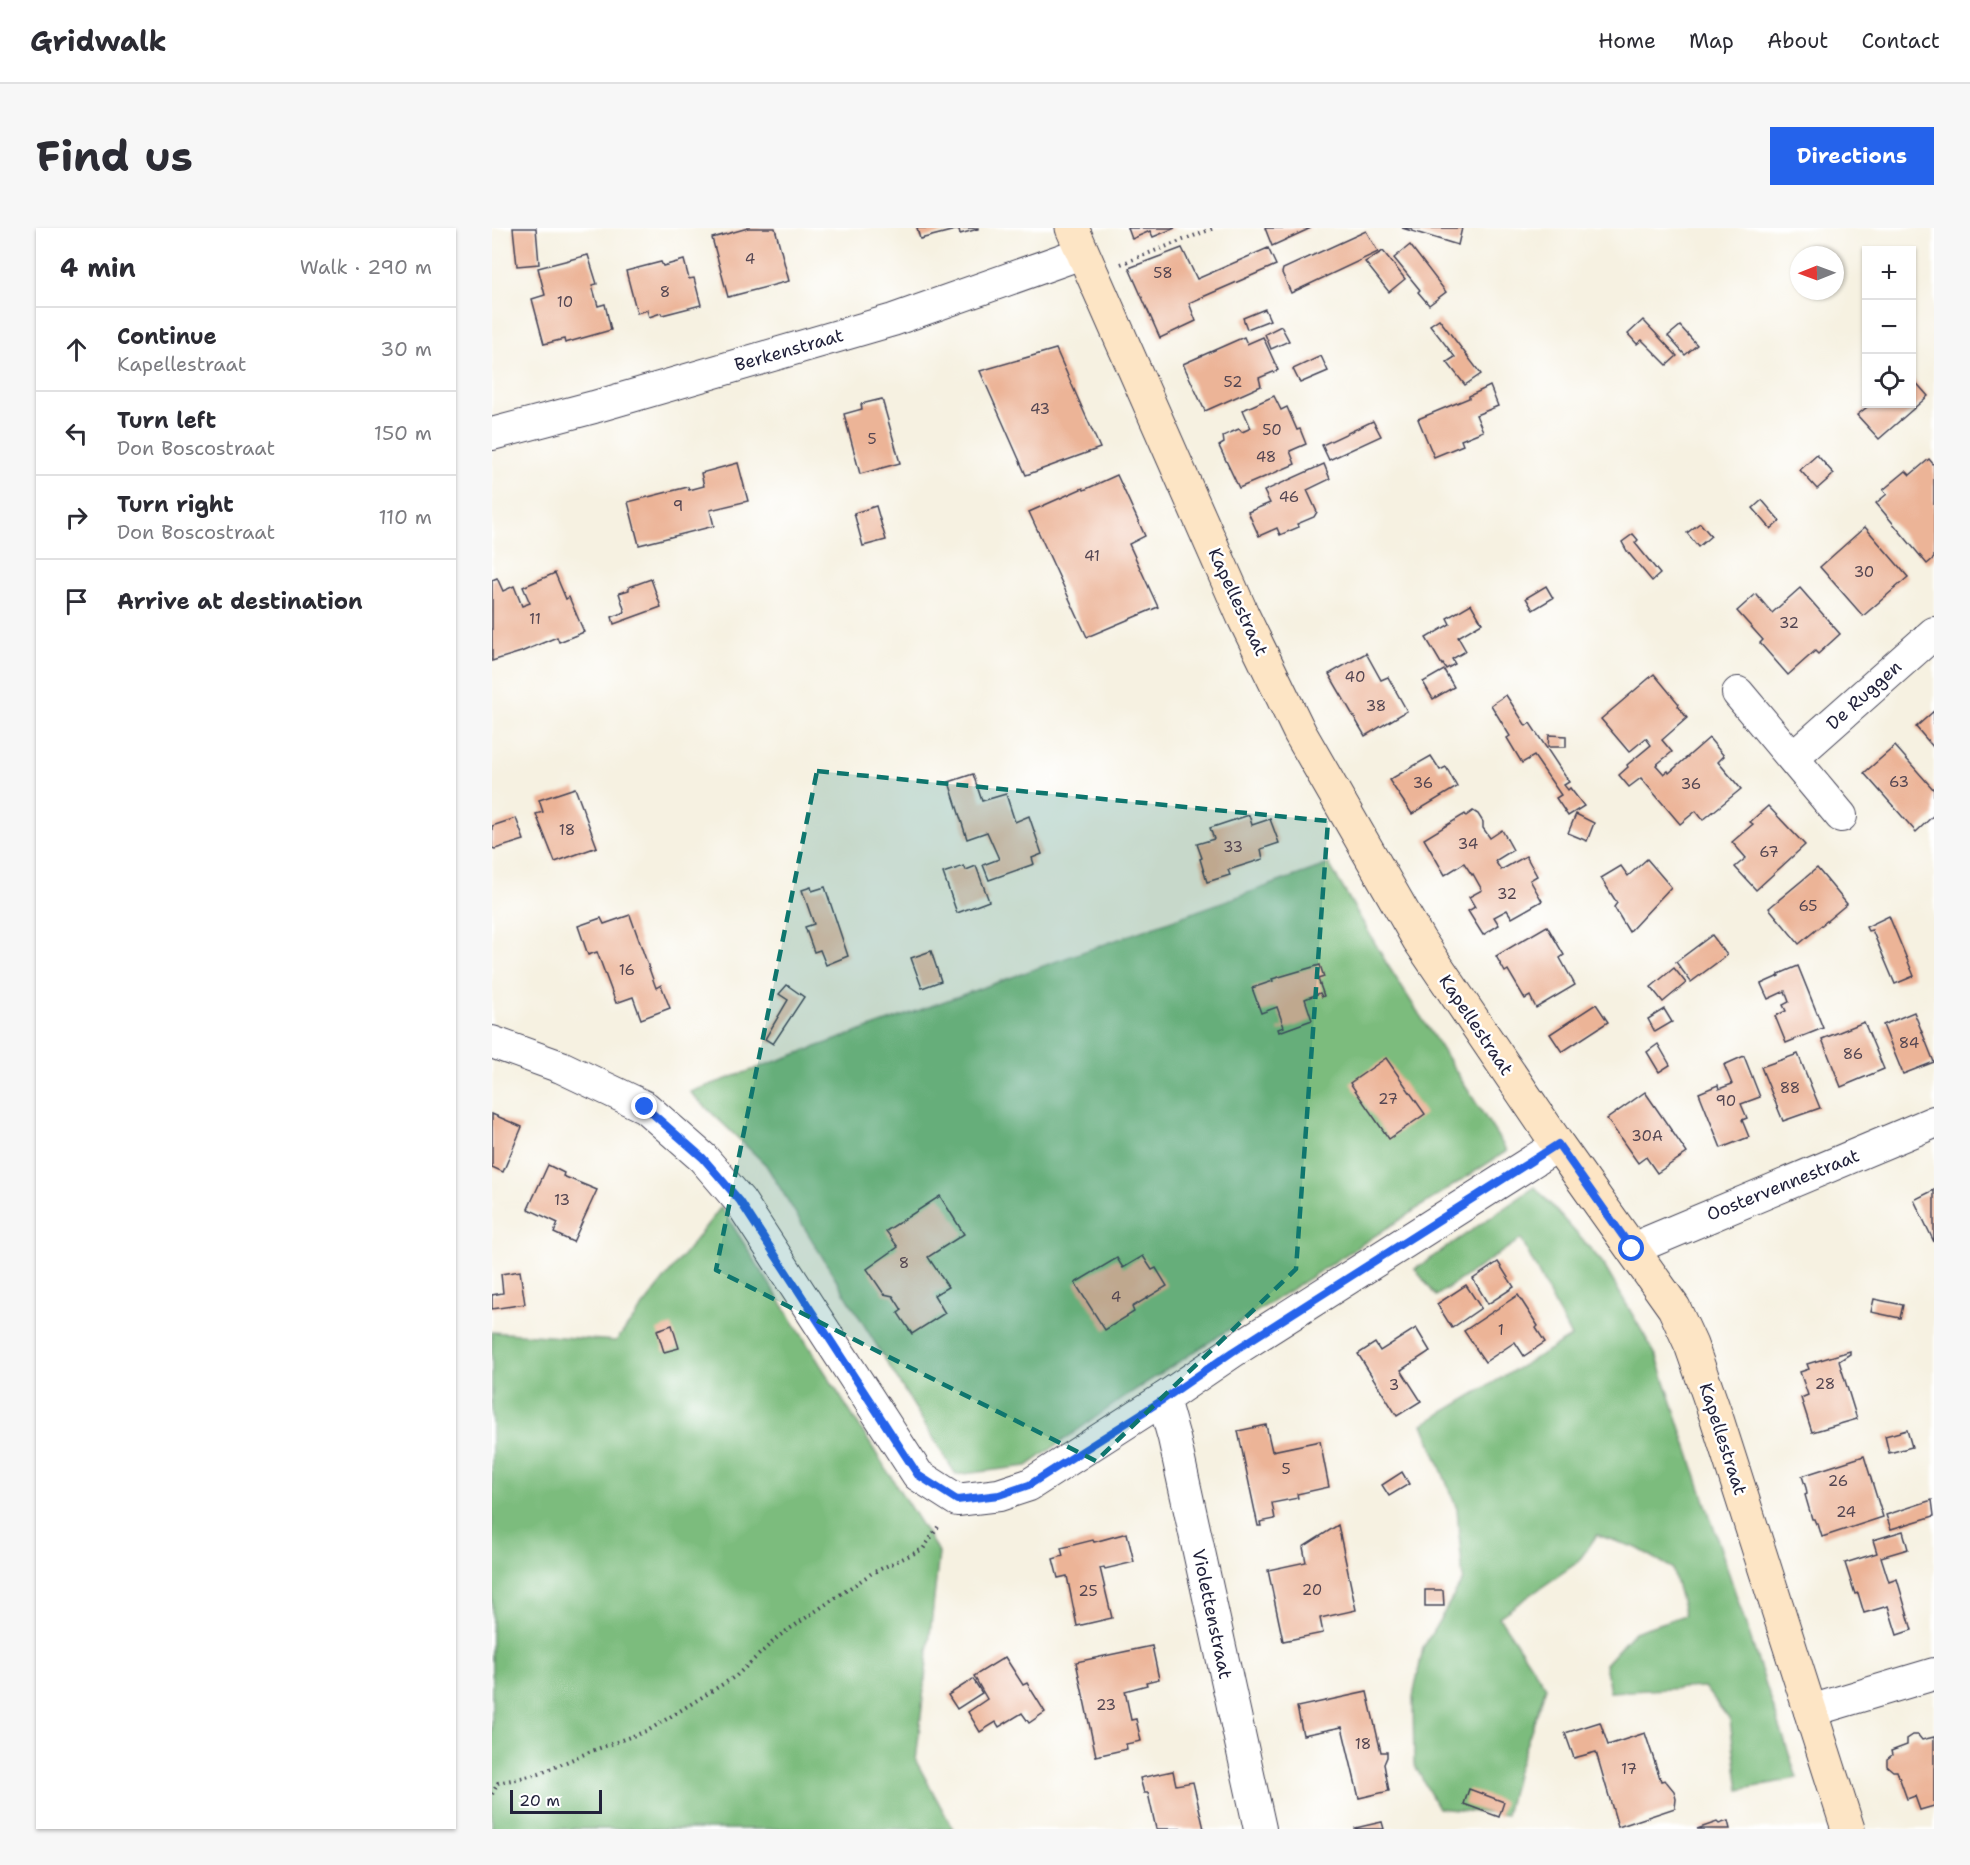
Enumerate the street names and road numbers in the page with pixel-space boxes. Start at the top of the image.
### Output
street label: Berkenstraat [732,323,846,377]
street label: Kapellestraat [1202,544,1274,660]
street label: De Ruggen [1821,655,1907,735]
street label: Kapellestraat [1433,970,1519,1080]
street label: Oostervennestraat [1703,1143,1863,1227]
street label: Kapellestraat [1694,1380,1752,1498]
street label: Violettenstraat [1186,1547,1238,1681]

